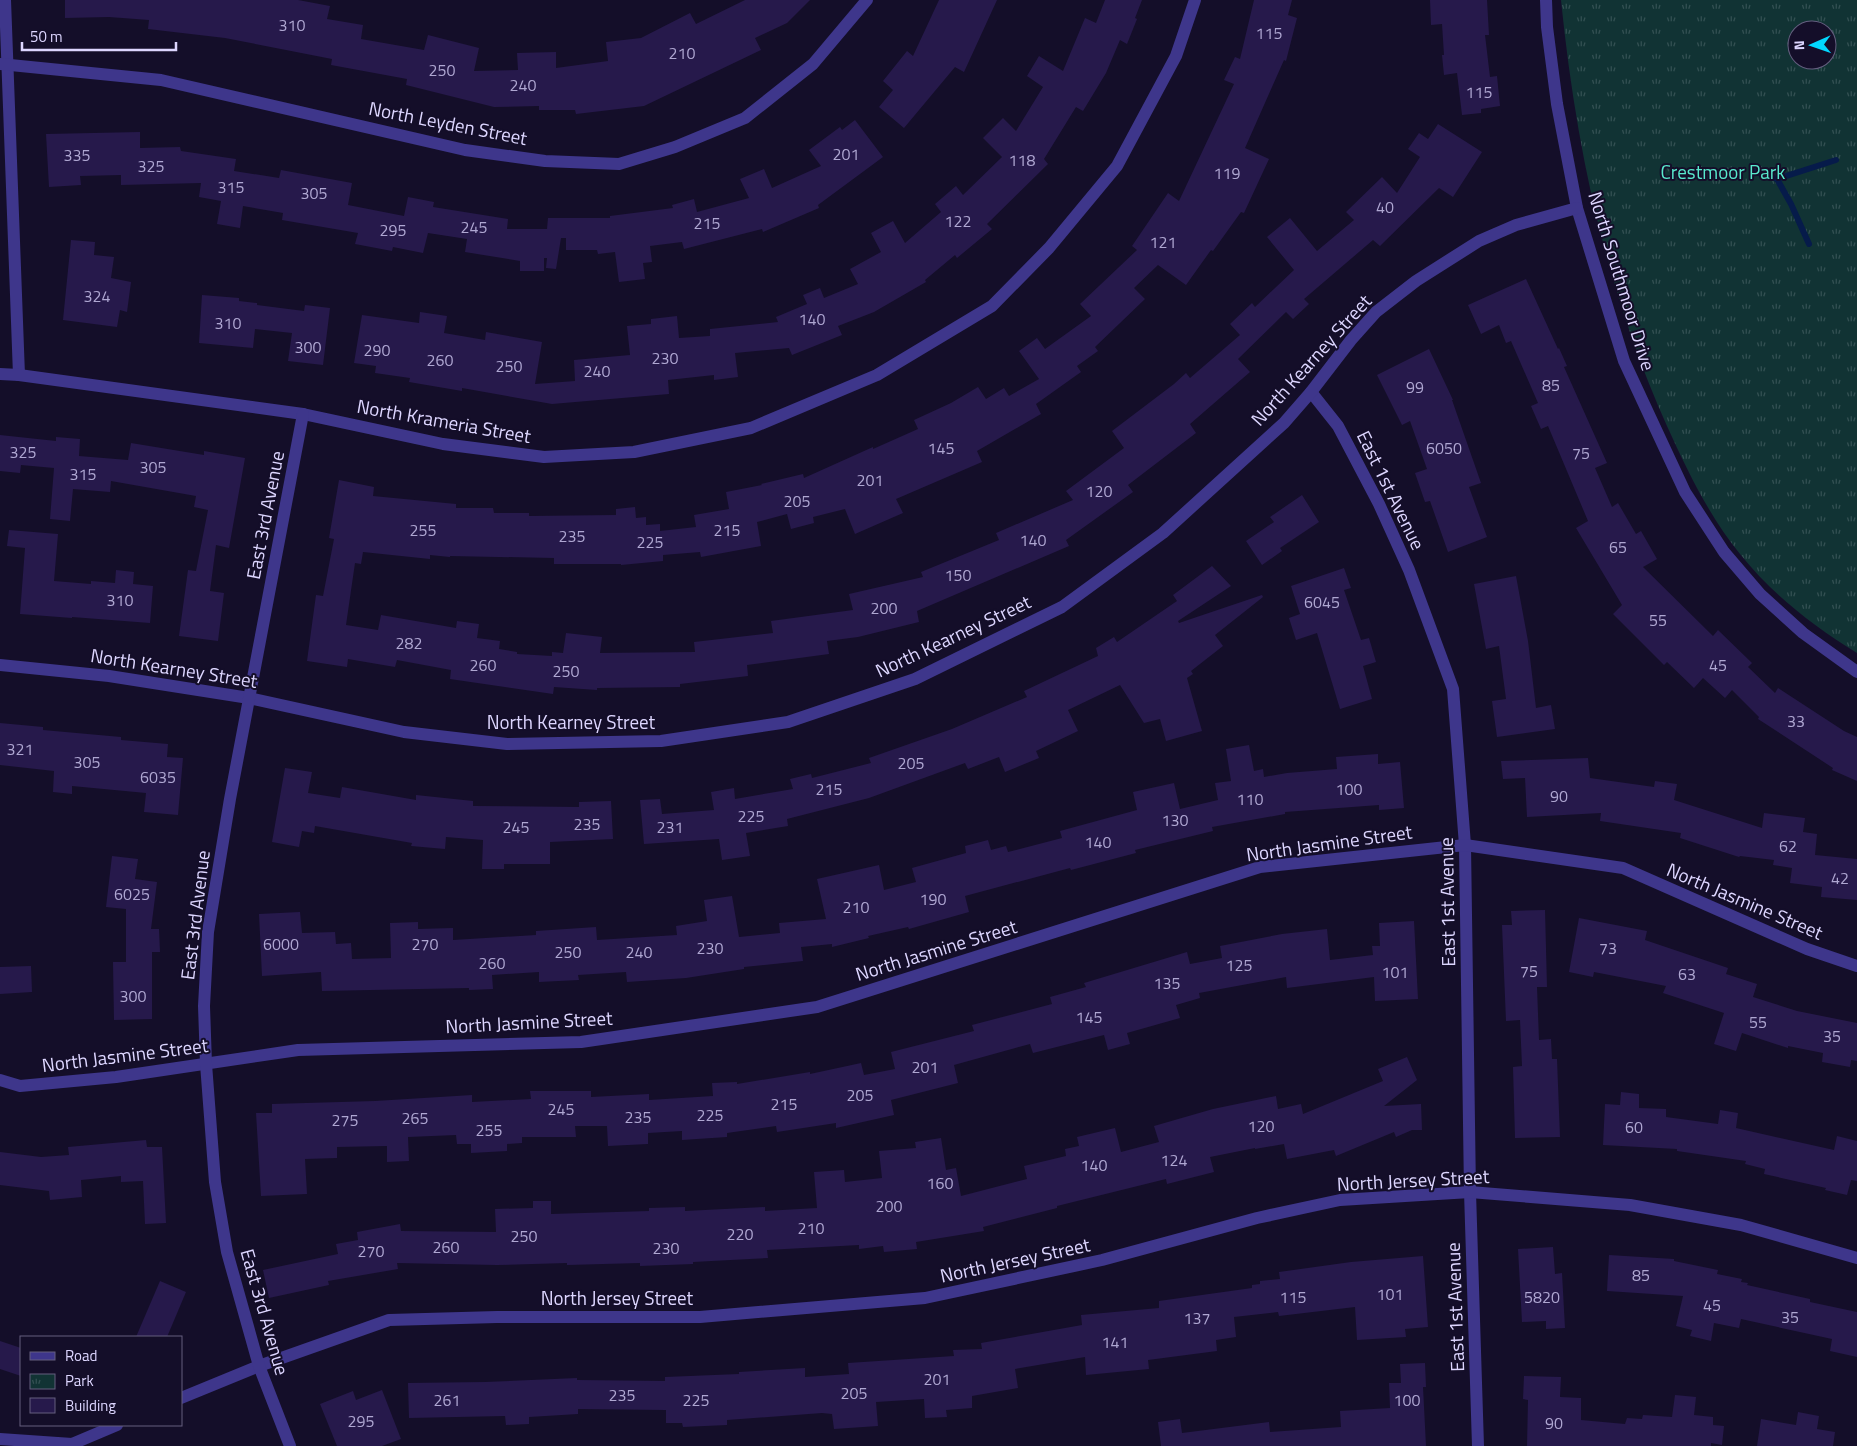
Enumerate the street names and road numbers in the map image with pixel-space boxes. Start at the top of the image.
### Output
street label: North Leyden Street [366,93,530,152]
street label: North Southmoor Drive [1581,188,1664,374]
street label: North Kearney Street [1243,287,1378,432]
street label: North Krameria Street [355,391,534,450]
street label: East 1st Avenue [1350,425,1433,554]
street label: East 3rd Avenue [238,448,291,582]
street label: North Kearney Street [870,587,1036,684]
street label: North Kearney Street [89,640,260,695]
street label: North Kearney Street [487,707,656,736]
street label: North Jasmine Street [1244,816,1414,869]
street label: East 1st Avenue [1431,837,1462,967]
street label: East 3rd Avenue [172,848,217,981]
street label: North Jasmine Street [1663,855,1828,947]
street label: North Jasmine Street [852,911,1020,988]
street label: North Jasmine Street [445,1003,614,1040]
street label: North Jasmine Street [40,1030,210,1079]
street label: North Jersey Street [1336,1161,1490,1198]
street label: North Jersey Street [937,1229,1093,1290]
street label: East 1st Avenue [1438,1242,1471,1372]
street label: East 3rd Avenue [234,1245,297,1379]
street label: North Jersey Street [541,1283,694,1312]

